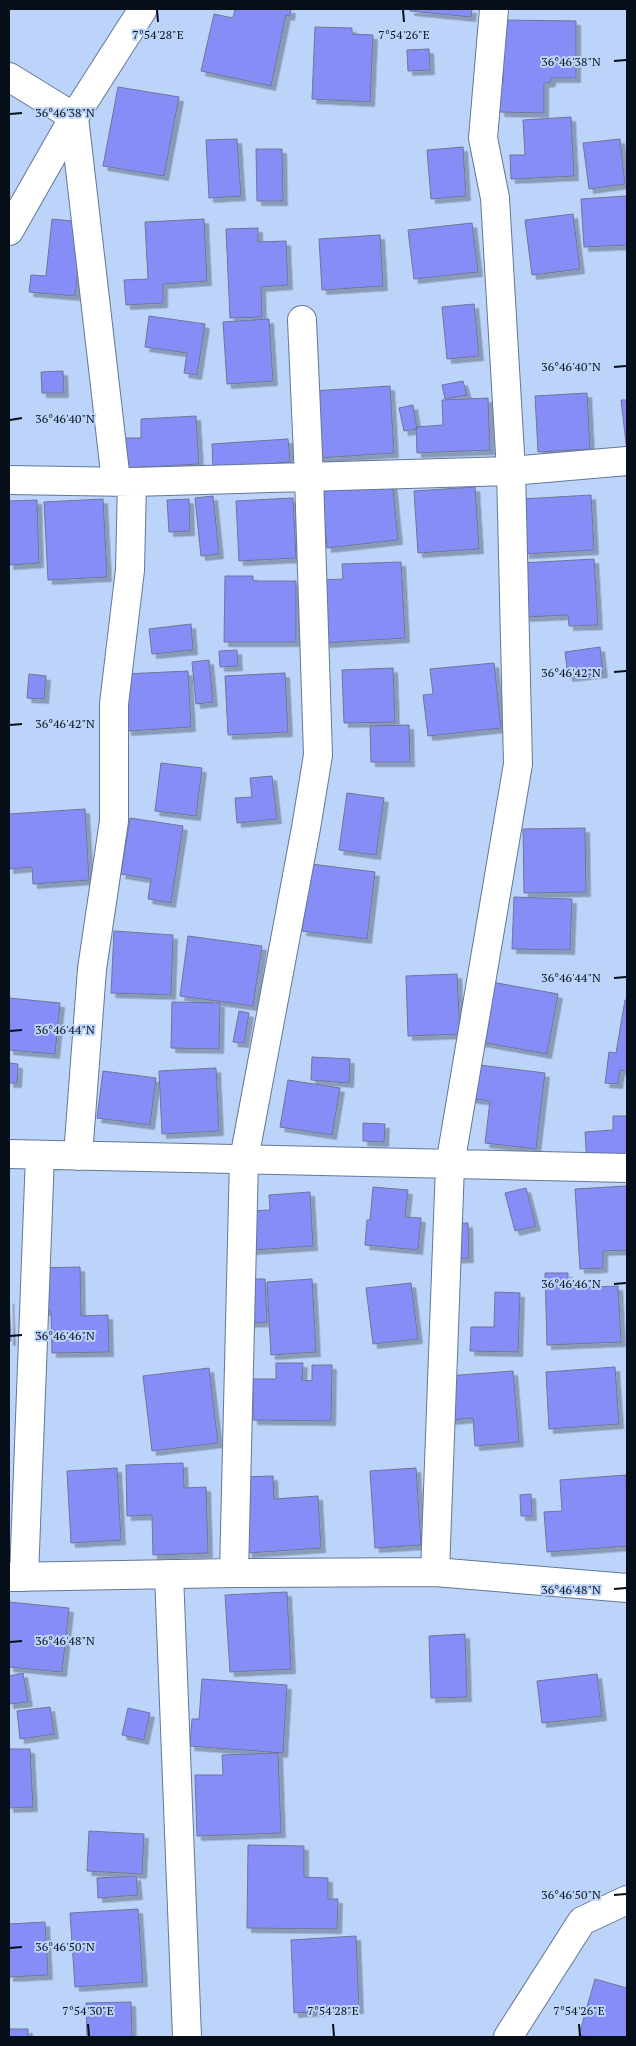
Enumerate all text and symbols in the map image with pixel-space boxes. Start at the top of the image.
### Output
text: 7°54'28"E [132,27,184,42]
text: 7°54'26"E [378,27,430,42]
text: 36°46'38"N [541,54,601,69]
text: 36°46'38"N [35,105,95,120]
text: 36°46'40"N [541,359,601,374]
text: 36°46'40"N [35,411,95,426]
text: 36°46'42"N [541,665,601,680]
text: 36°46'42"N [35,716,95,731]
text: 36°46'44"N [541,970,601,985]
text: 36°46'44"N [35,1022,95,1037]
text: 36°46'46"N [541,1276,601,1291]
text: 36°46'46"N [35,1328,95,1343]
text: 36°46'48"N [541,1582,601,1597]
text: 36°46'48"N [35,1633,95,1648]
text: 36°46'50"N [541,1887,601,1902]
text: 36°46'50"N [35,1939,95,1954]
text: 7°54'30"E [62,2003,114,2018]
text: 7°54'28"E [307,2003,359,2018]
text: 7°54'26"E [553,2003,605,2018]

